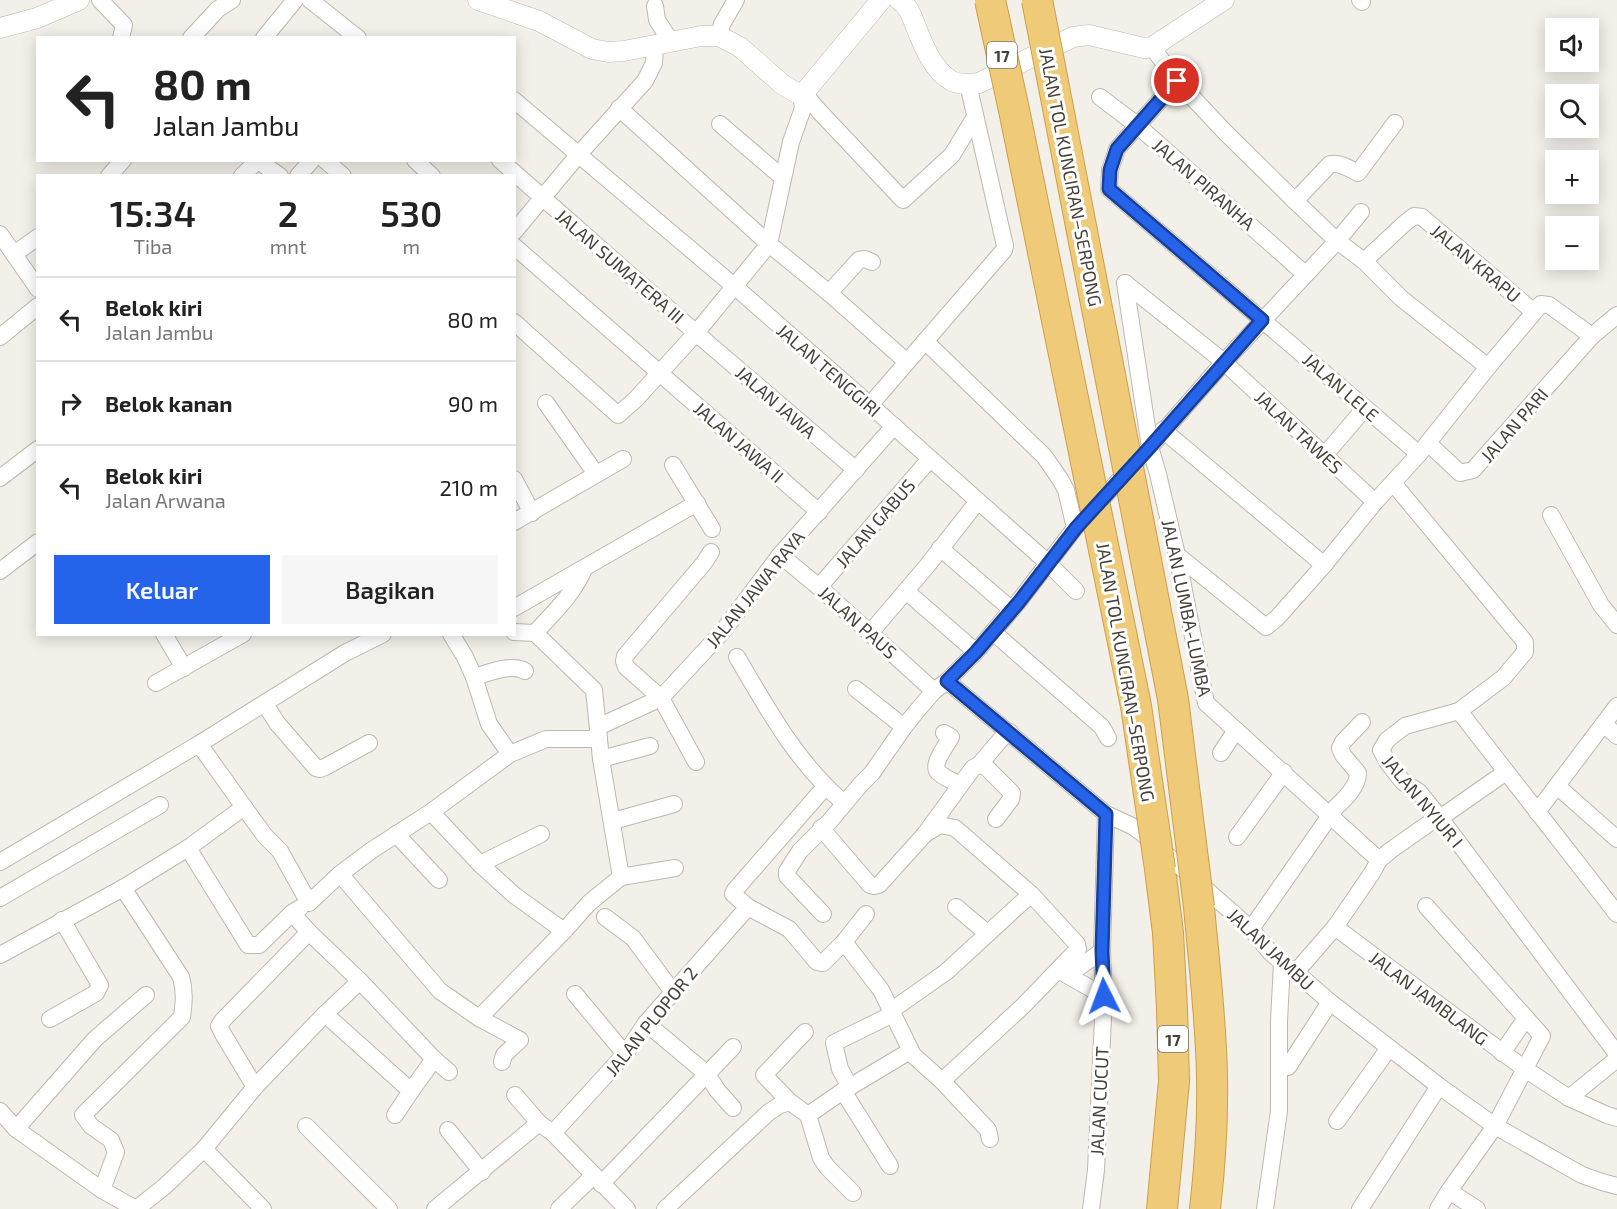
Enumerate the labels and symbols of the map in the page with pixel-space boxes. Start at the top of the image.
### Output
road number: 17 [987,42,1017,68]
street label: JALAN TOL KUNCIRAN–SERPONG [1035,46,1107,308]
pin [1151,55,1202,106]
street label: JALAN PIRANHA [1148,134,1260,235]
street label: JALAN SUMATERA III [551,204,689,328]
street label: JALAN KRAPU [1427,219,1525,307]
street label: JALAN TENGGIRI [773,319,885,421]
street label: JALAN LELE [1299,348,1383,426]
street label: JALAN JAWA [731,361,821,443]
street label: JALAN PARI [1476,383,1552,467]
street label: JALAN TAWES [1251,386,1347,478]
street label: JALAN JAWA II [690,397,788,487]
street label: JALAN GABUS [831,474,919,572]
street label: JALAN LUMBA-LUMBA [1157,517,1217,699]
street label: JALAN JAWA RAYA [701,525,809,652]
street label: JALAN TOL KUNCIRAN–SERPONG [1092,541,1160,803]
street label: JALAN PAUS [814,581,902,663]
street label: JALAN NYIUR I [1378,750,1468,852]
street label: JALAN JAMBU [1223,903,1319,995]
street label: JALAN JAMBLANG [1365,946,1493,1050]
street label: JALAN PLOPOR 2 [600,962,702,1080]
position arrow [1072,964,1136,1028]
road number: 17 [1158,1026,1188,1052]
street label: JALAN CUCUT [1085,1045,1113,1156]

